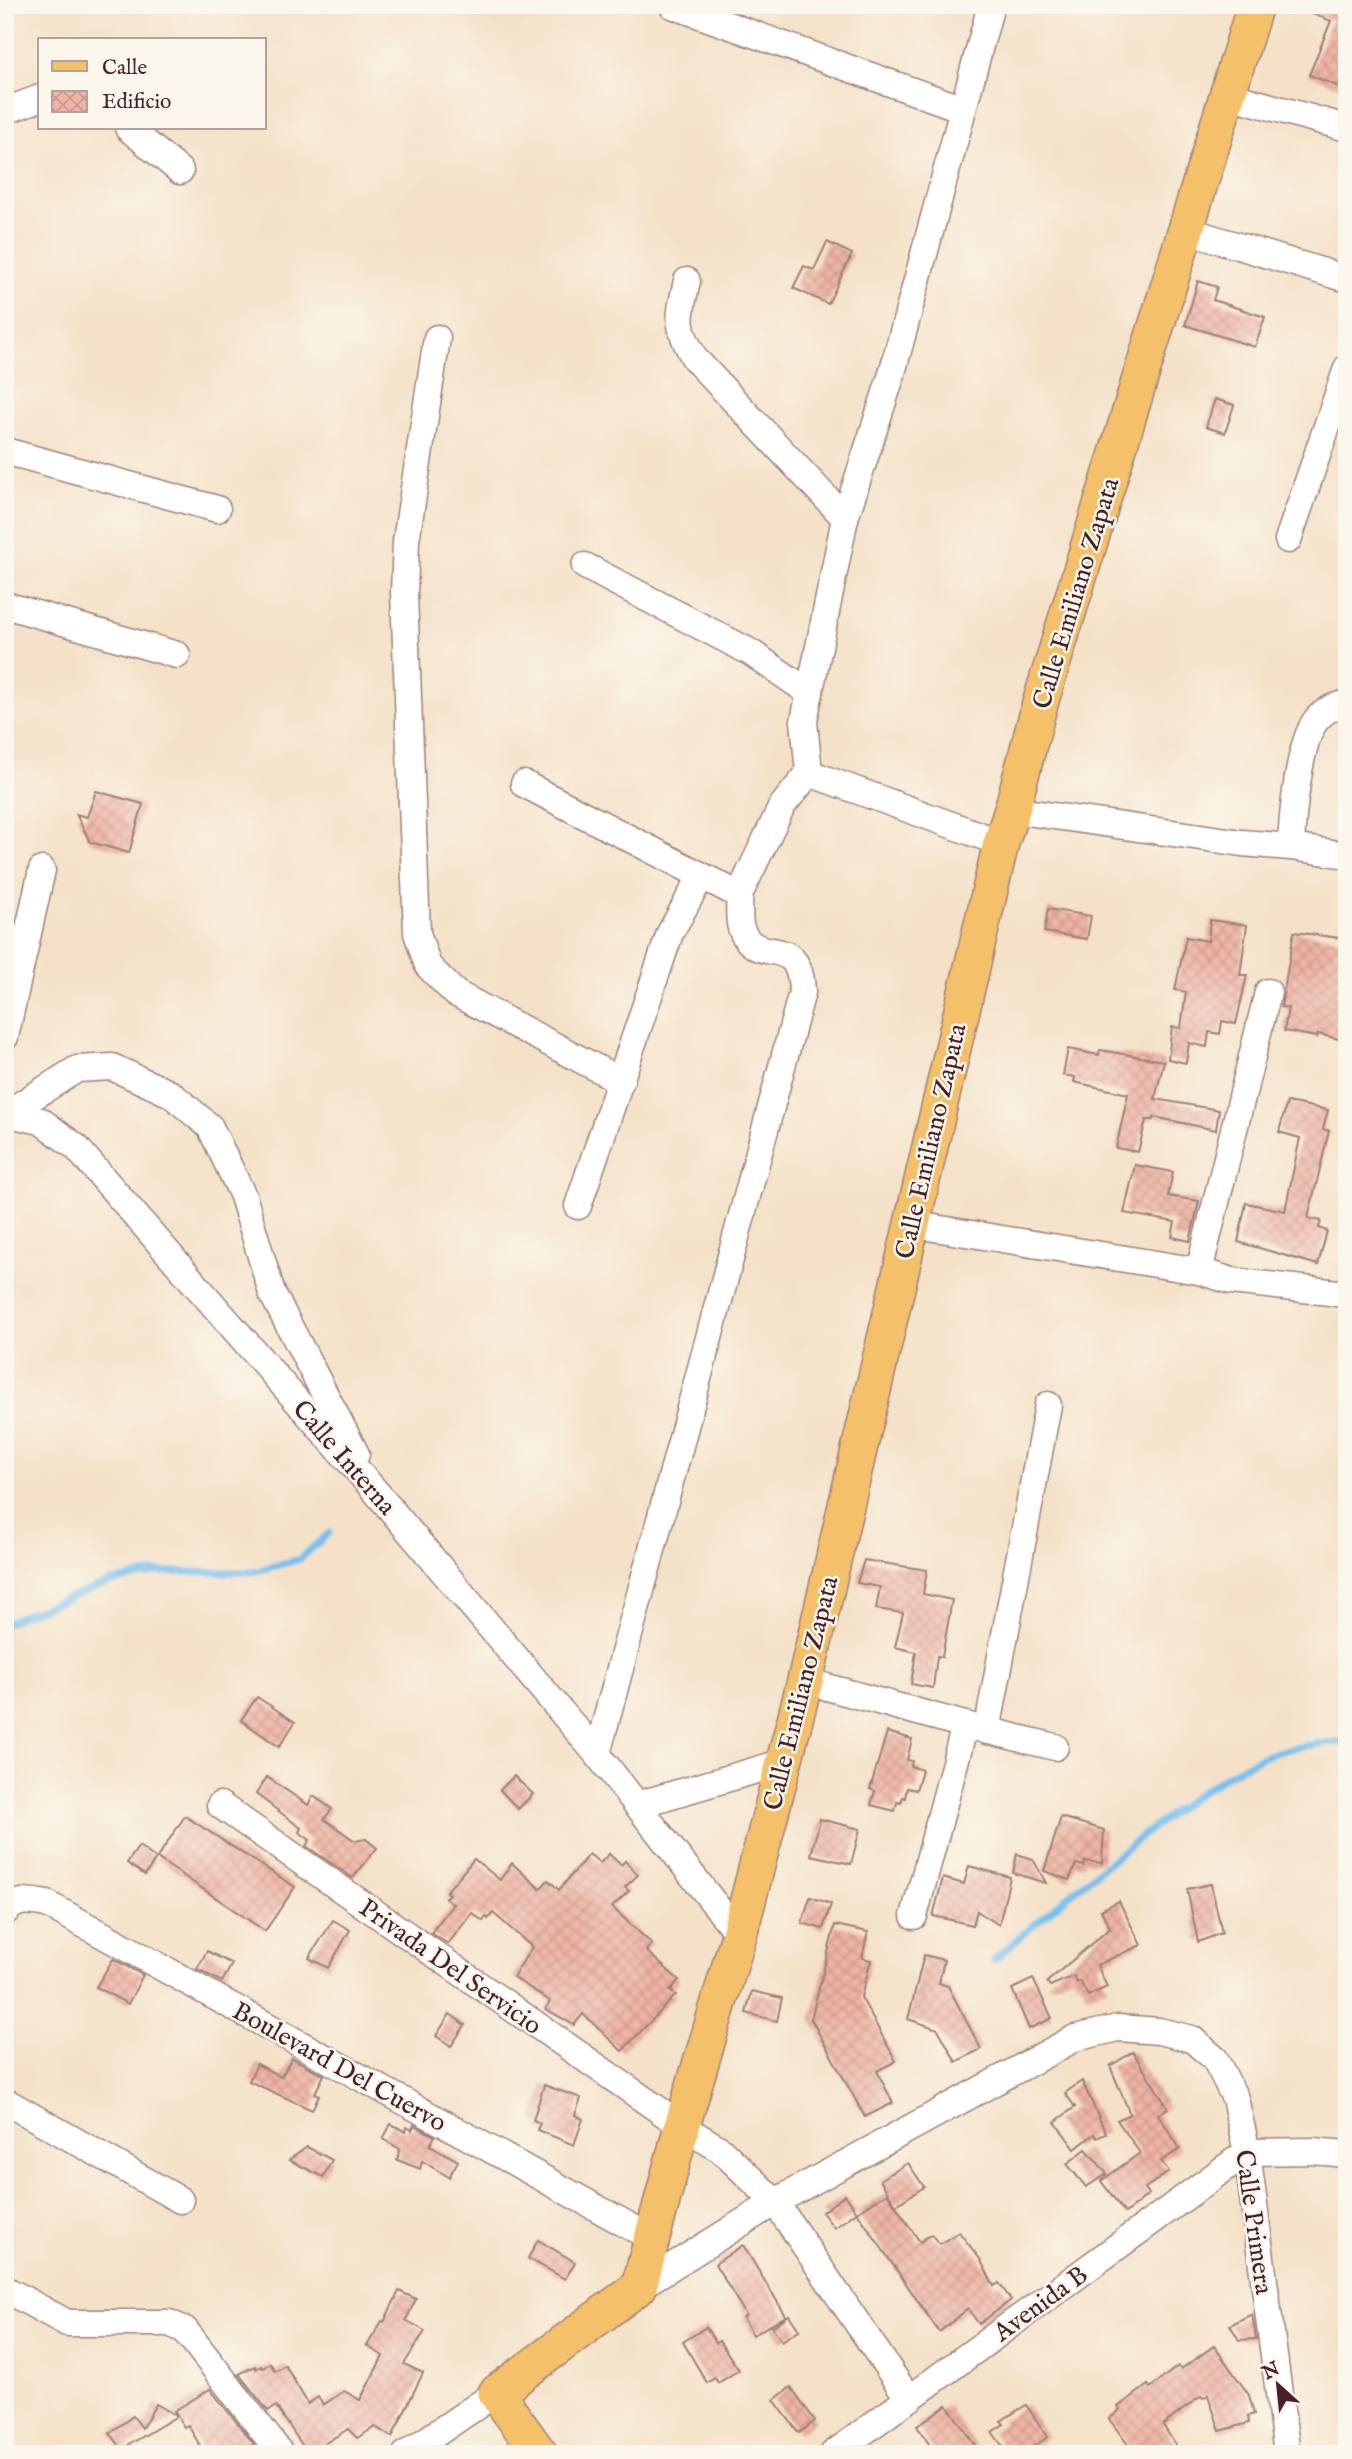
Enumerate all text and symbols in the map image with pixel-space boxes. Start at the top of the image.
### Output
legend [38,38,266,130]
text: Calle [102,55,147,82]
text: Edificio [102,89,171,116]
street label: Calle Emiliano Zapata [1026,473,1128,713]
street label: Calle Emiliano Zapata [888,1020,975,1262]
street label: Calle Interna [285,1394,403,1523]
street label: Calle Emiliano Zapata [756,1572,847,1814]
street label: Privada Del Servicio [352,1892,548,2043]
street label: Boulevard Del Cuervo [226,1995,452,2140]
street label: Calle Primera [1227,2148,1280,2297]
street label: Avenida B [986,2259,1095,2350]
north arrow [1244,2350,1314,2420]
text: N [1258,2357,1284,2387]

